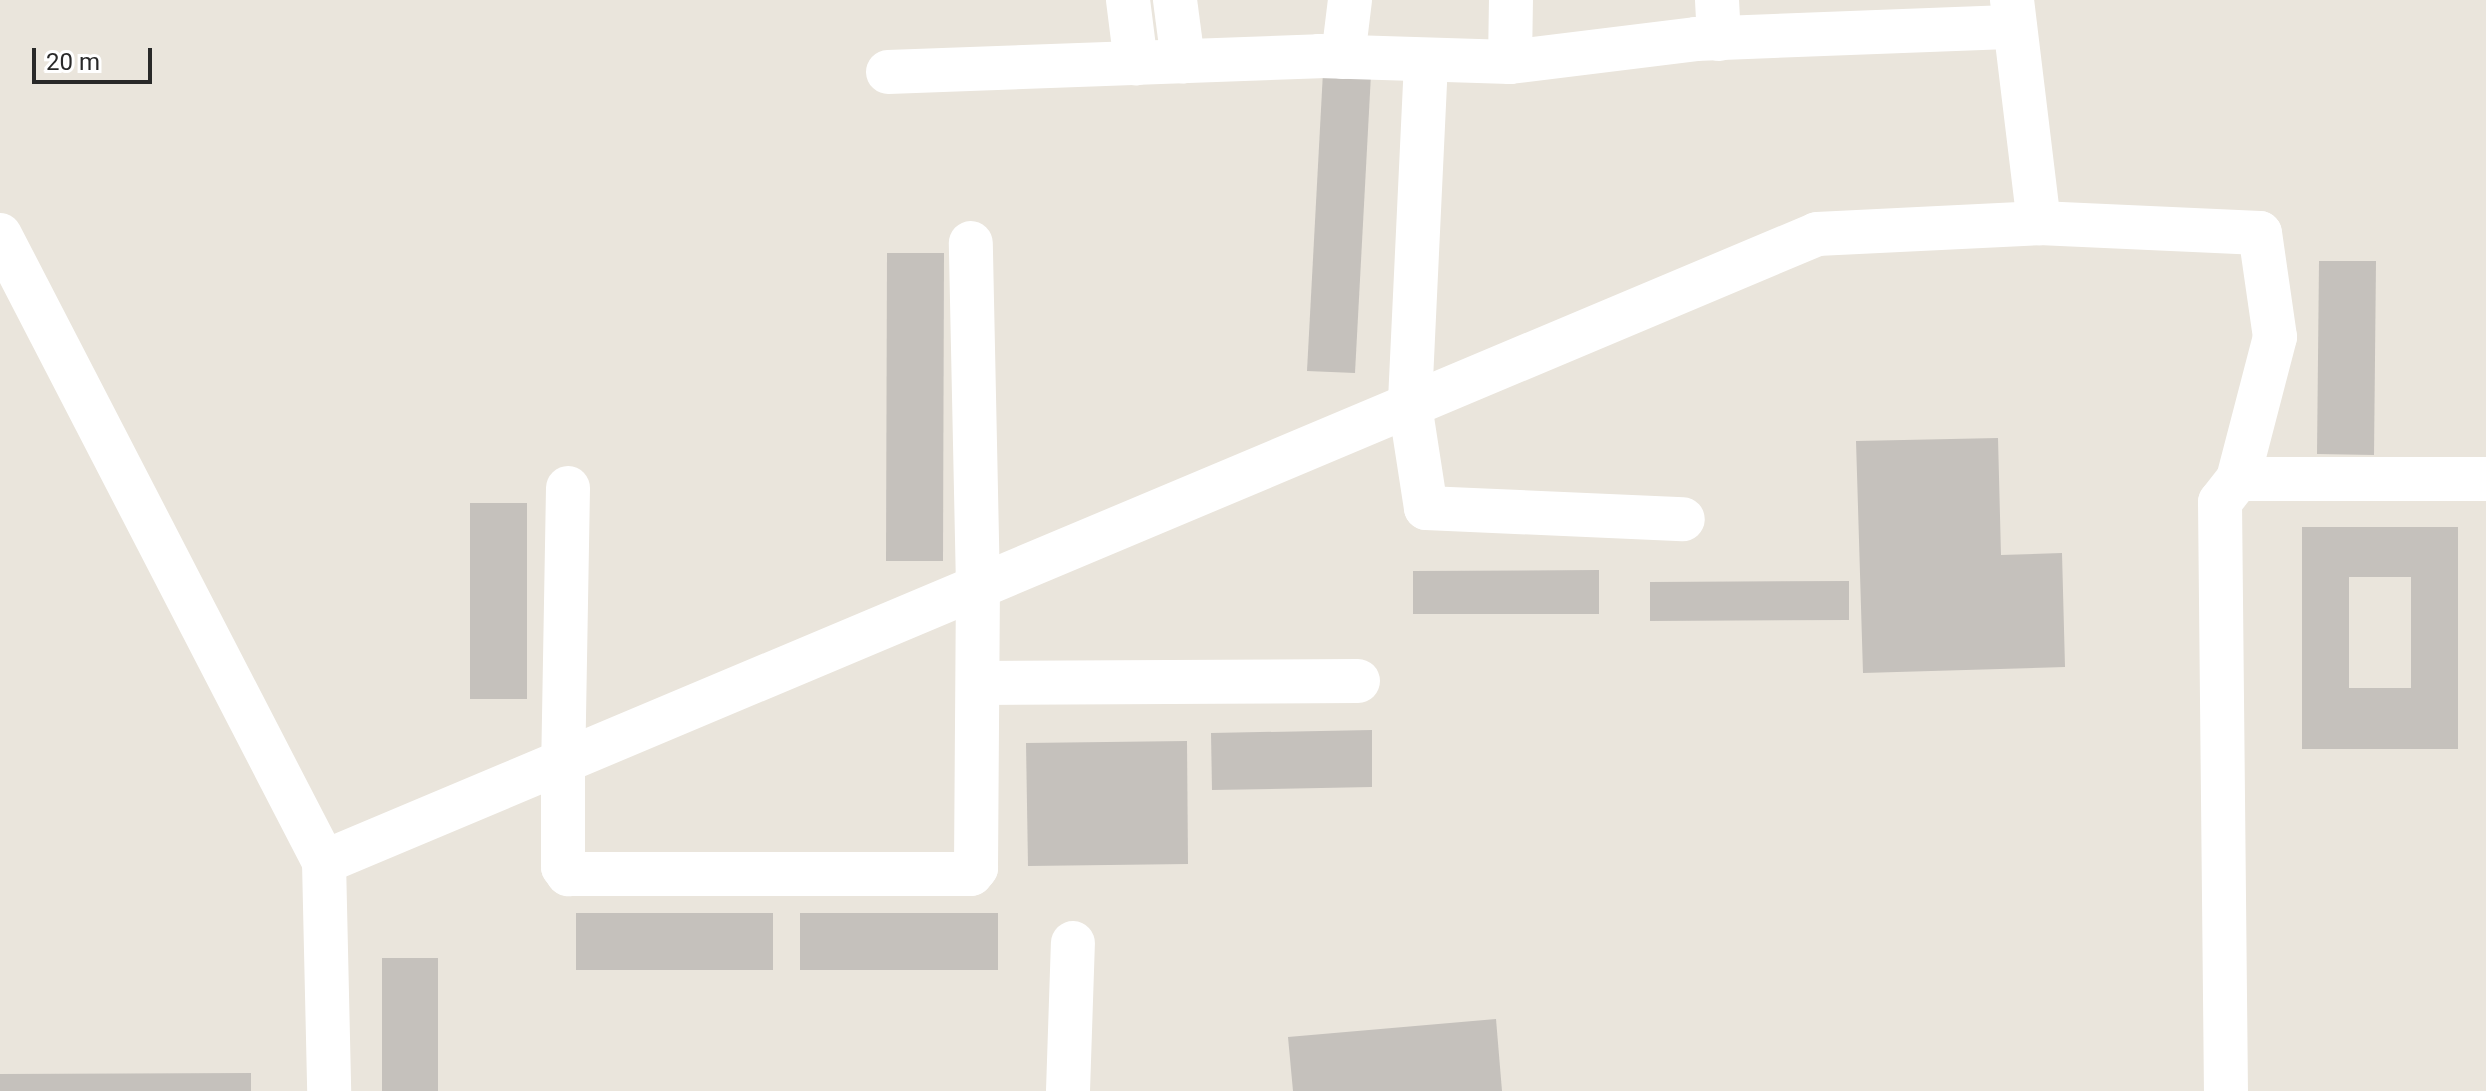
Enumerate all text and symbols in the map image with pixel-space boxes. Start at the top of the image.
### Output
scale bar [36,32,156,82]
text: 20 m [46,48,100,76]

